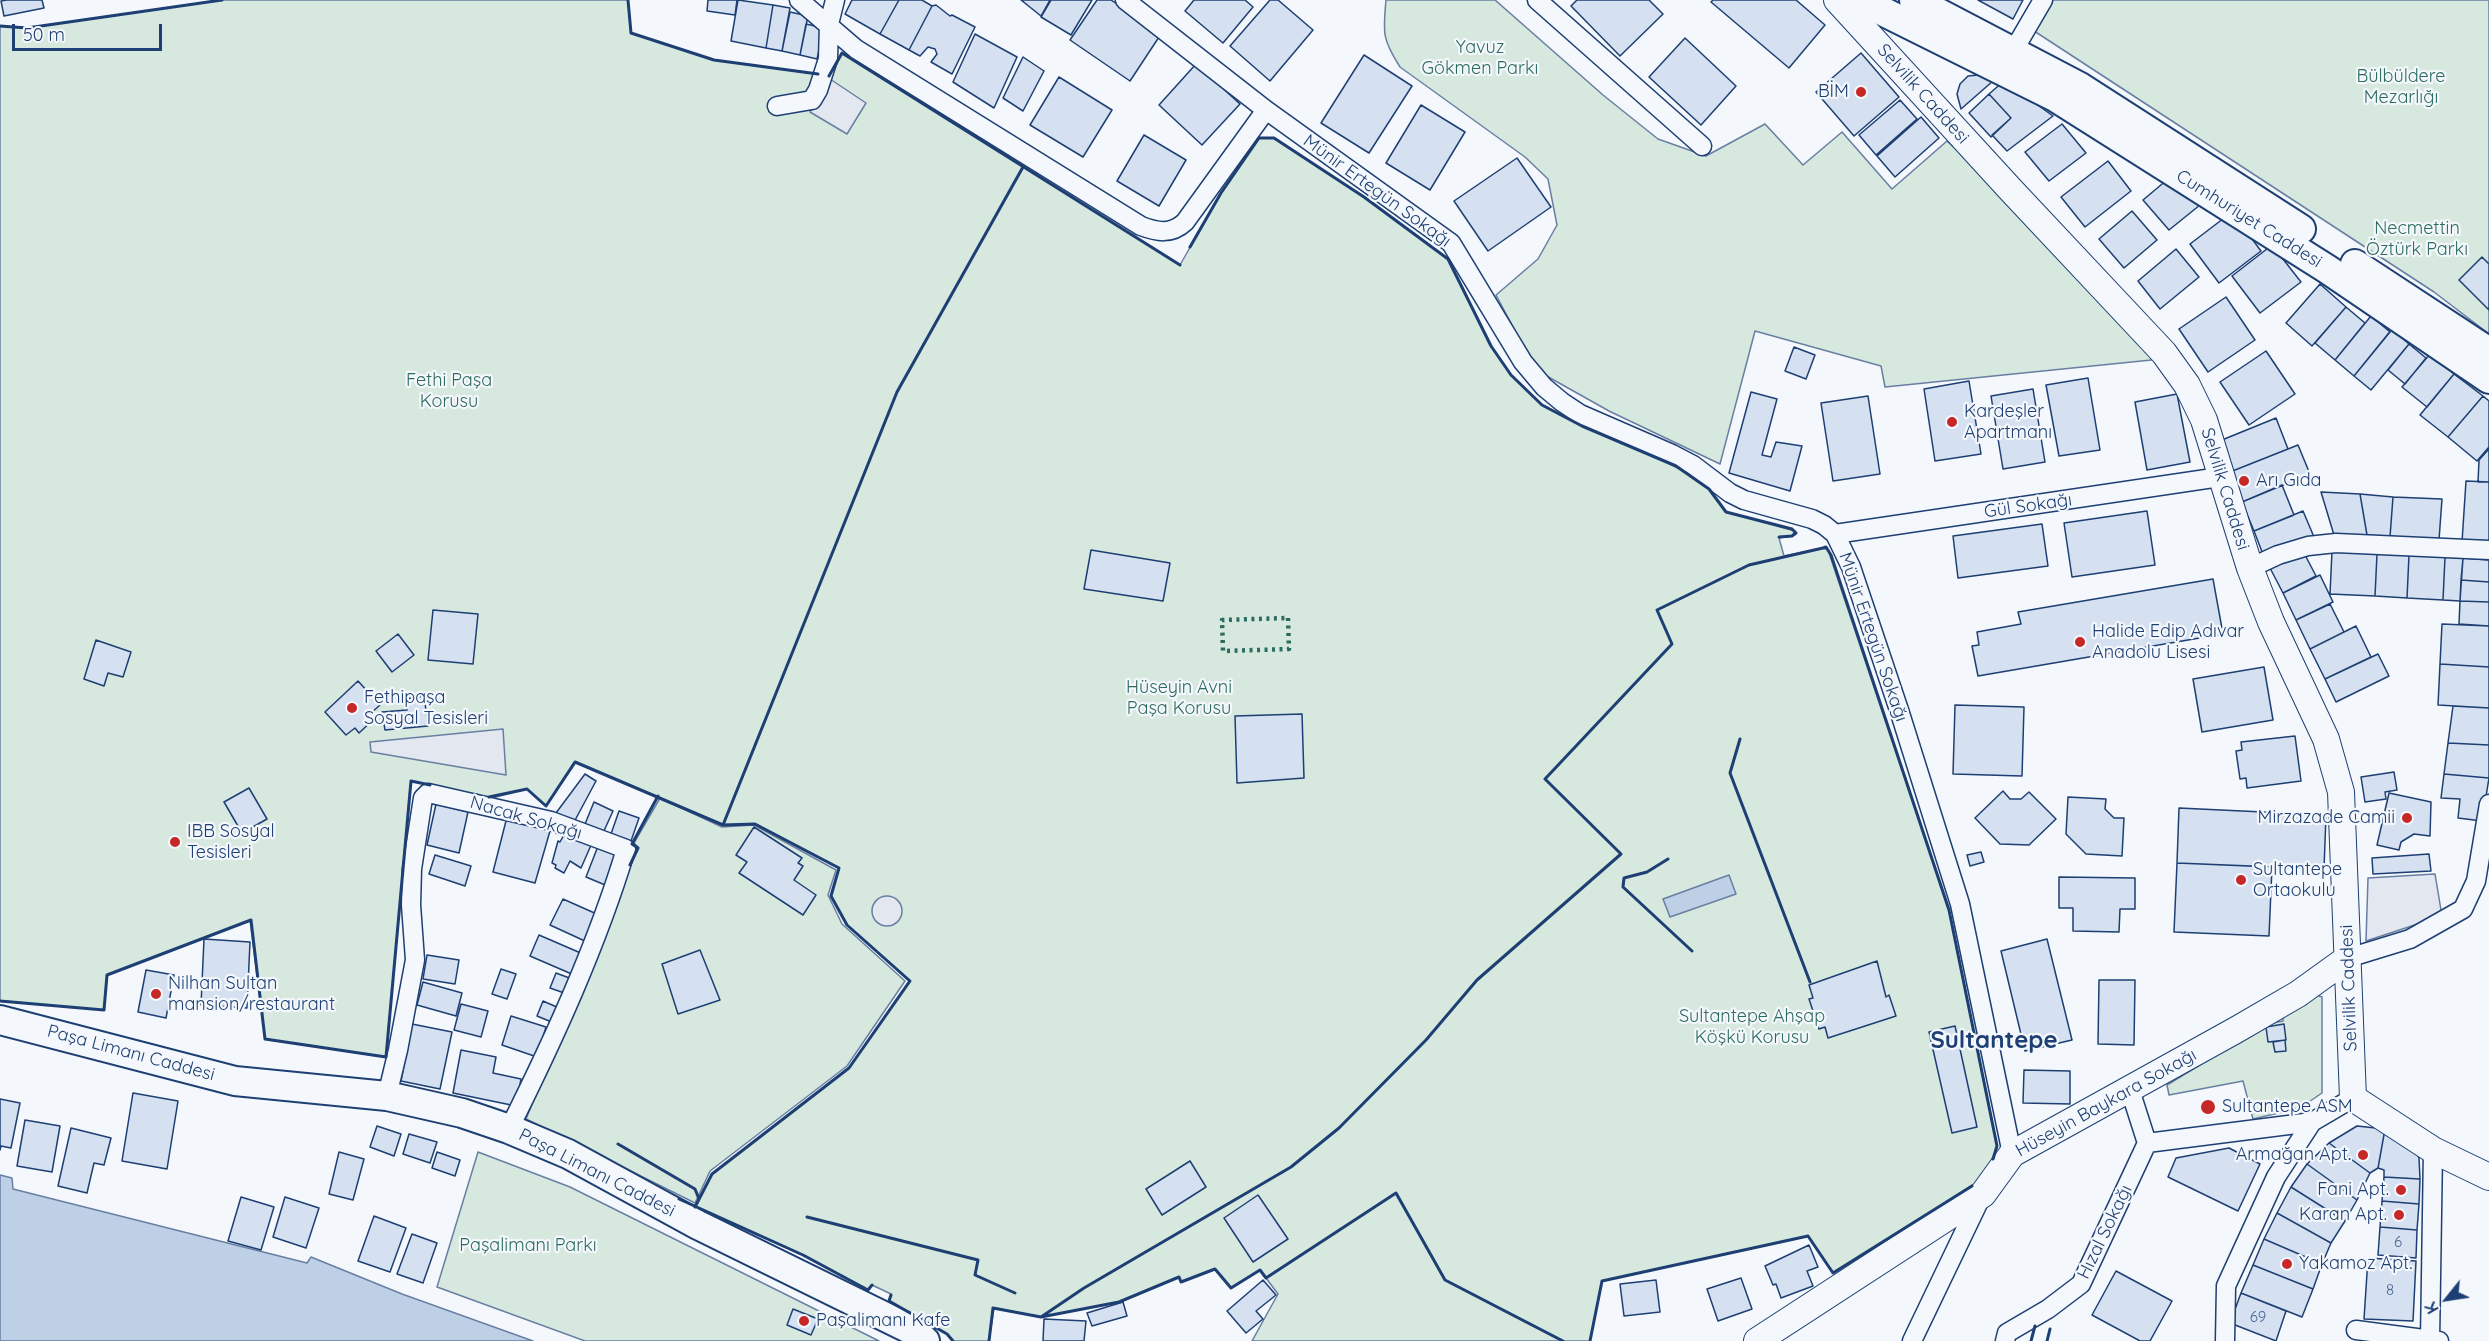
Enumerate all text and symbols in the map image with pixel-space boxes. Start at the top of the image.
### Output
scale bar [15,12,165,50]
text: 50 m [23,23,65,46]
park label: Yavuz Gökmen Parkı [1422,37,1538,80]
street label: Selvilik Caddesi [1873,40,1973,148]
park label: Bülbüldere Mezarlığı [2357,66,2445,109]
place label: BİM [1818,81,1849,103]
marker: BİM [1854,85,1868,99]
street label: Münir Ertegün Sokağı [1299,130,1455,252]
street label: Cumhuriyet Caddesi [2172,165,2326,273]
park label: Necmettin Öztürk Parkı [2366,218,2468,260]
park label: Fethi Paşa Korusu [406,370,492,412]
place label: Kardeşler Apartmanı [1964,401,2052,444]
marker: Kardeşler Apartmanı [1945,415,1959,429]
street label: Selvilik Caddesi [2196,425,2254,553]
place label: Arı Gıda [2256,470,2322,492]
marker: Arı Gıda [2237,474,2251,488]
street label: Gül Sokağı [1983,489,2073,523]
street label: Münir Ertegün Sokağı [1834,549,1912,725]
place label: Halide Edip Adıvar Anadolu Lisesi [2092,621,2244,664]
marker: Halide Edip Adıvar Anadolu Lisesi [2073,635,2087,649]
park label: Hüseyin Avni Paşa Korusu [1126,677,1232,720]
place label: Fethipaşa Sosyal Tesisleri [364,687,488,730]
marker: Fethipaşa Sosyal Tesisleri [345,701,359,715]
street label: Nacak Sokağı [468,792,584,844]
place label: Mirzazade Camii [2257,807,2395,829]
marker: Mirzazade Camii [2400,811,2414,825]
place label: IBB Sosyal Tesisleri [187,821,275,864]
marker: IBB Sosyal Tesisleri [168,835,182,849]
place label: Sultantepe Ortaokulu [2253,859,2342,902]
marker: Sultantepe Ortaokulu [2234,873,2248,887]
street label: Selvilik Caddesi [2336,924,2362,1052]
place label: Nilhan Sultan mansion/restaurant [168,973,335,1016]
marker: Nilhan Sultan mansion/restaurant [149,987,163,1001]
park label: Sultantepe Ahşap Köşkü Korusu [1679,1006,1825,1048]
street label: Paşa Limanı Caddesi [45,1020,217,1086]
district label: Sultantepe [1930,1027,2058,1055]
street label: Hüseyin Baykara Sokağı [2012,1044,2200,1162]
place label: Sultantepe ASM [2222,1096,2353,1118]
marker: Sultantepe ASM [2199,1098,2217,1116]
street label: Paşa Limanı Caddesi [515,1124,679,1222]
place label: Armağan Apt. [2236,1144,2351,1166]
marker: Armağan Apt. [2356,1148,2370,1162]
place label: Fani Apt. [2317,1179,2389,1201]
street label: Hızal Sokağı [2073,1181,2137,1283]
marker: Fani Apt. [2394,1183,2408,1197]
place label: Karan Apt. [2299,1204,2387,1226]
marker: Karan Apt. [2392,1208,2406,1222]
house number: 6 [2394,1233,2402,1251]
park label: Paşalimanı Parkı [459,1235,597,1257]
place label: Yakamoz Apt. [2299,1253,2412,1275]
marker: Yakamoz Apt. [2280,1257,2294,1271]
north arrow [2417,1269,2477,1329]
house number: 8 [2386,1281,2394,1299]
text: K [2420,1298,2443,1318]
house number: 69 [2250,1308,2266,1326]
place label: Paşalimanı Kafe [816,1310,950,1332]
marker: Paşalimanı Kafe [797,1314,811,1328]

